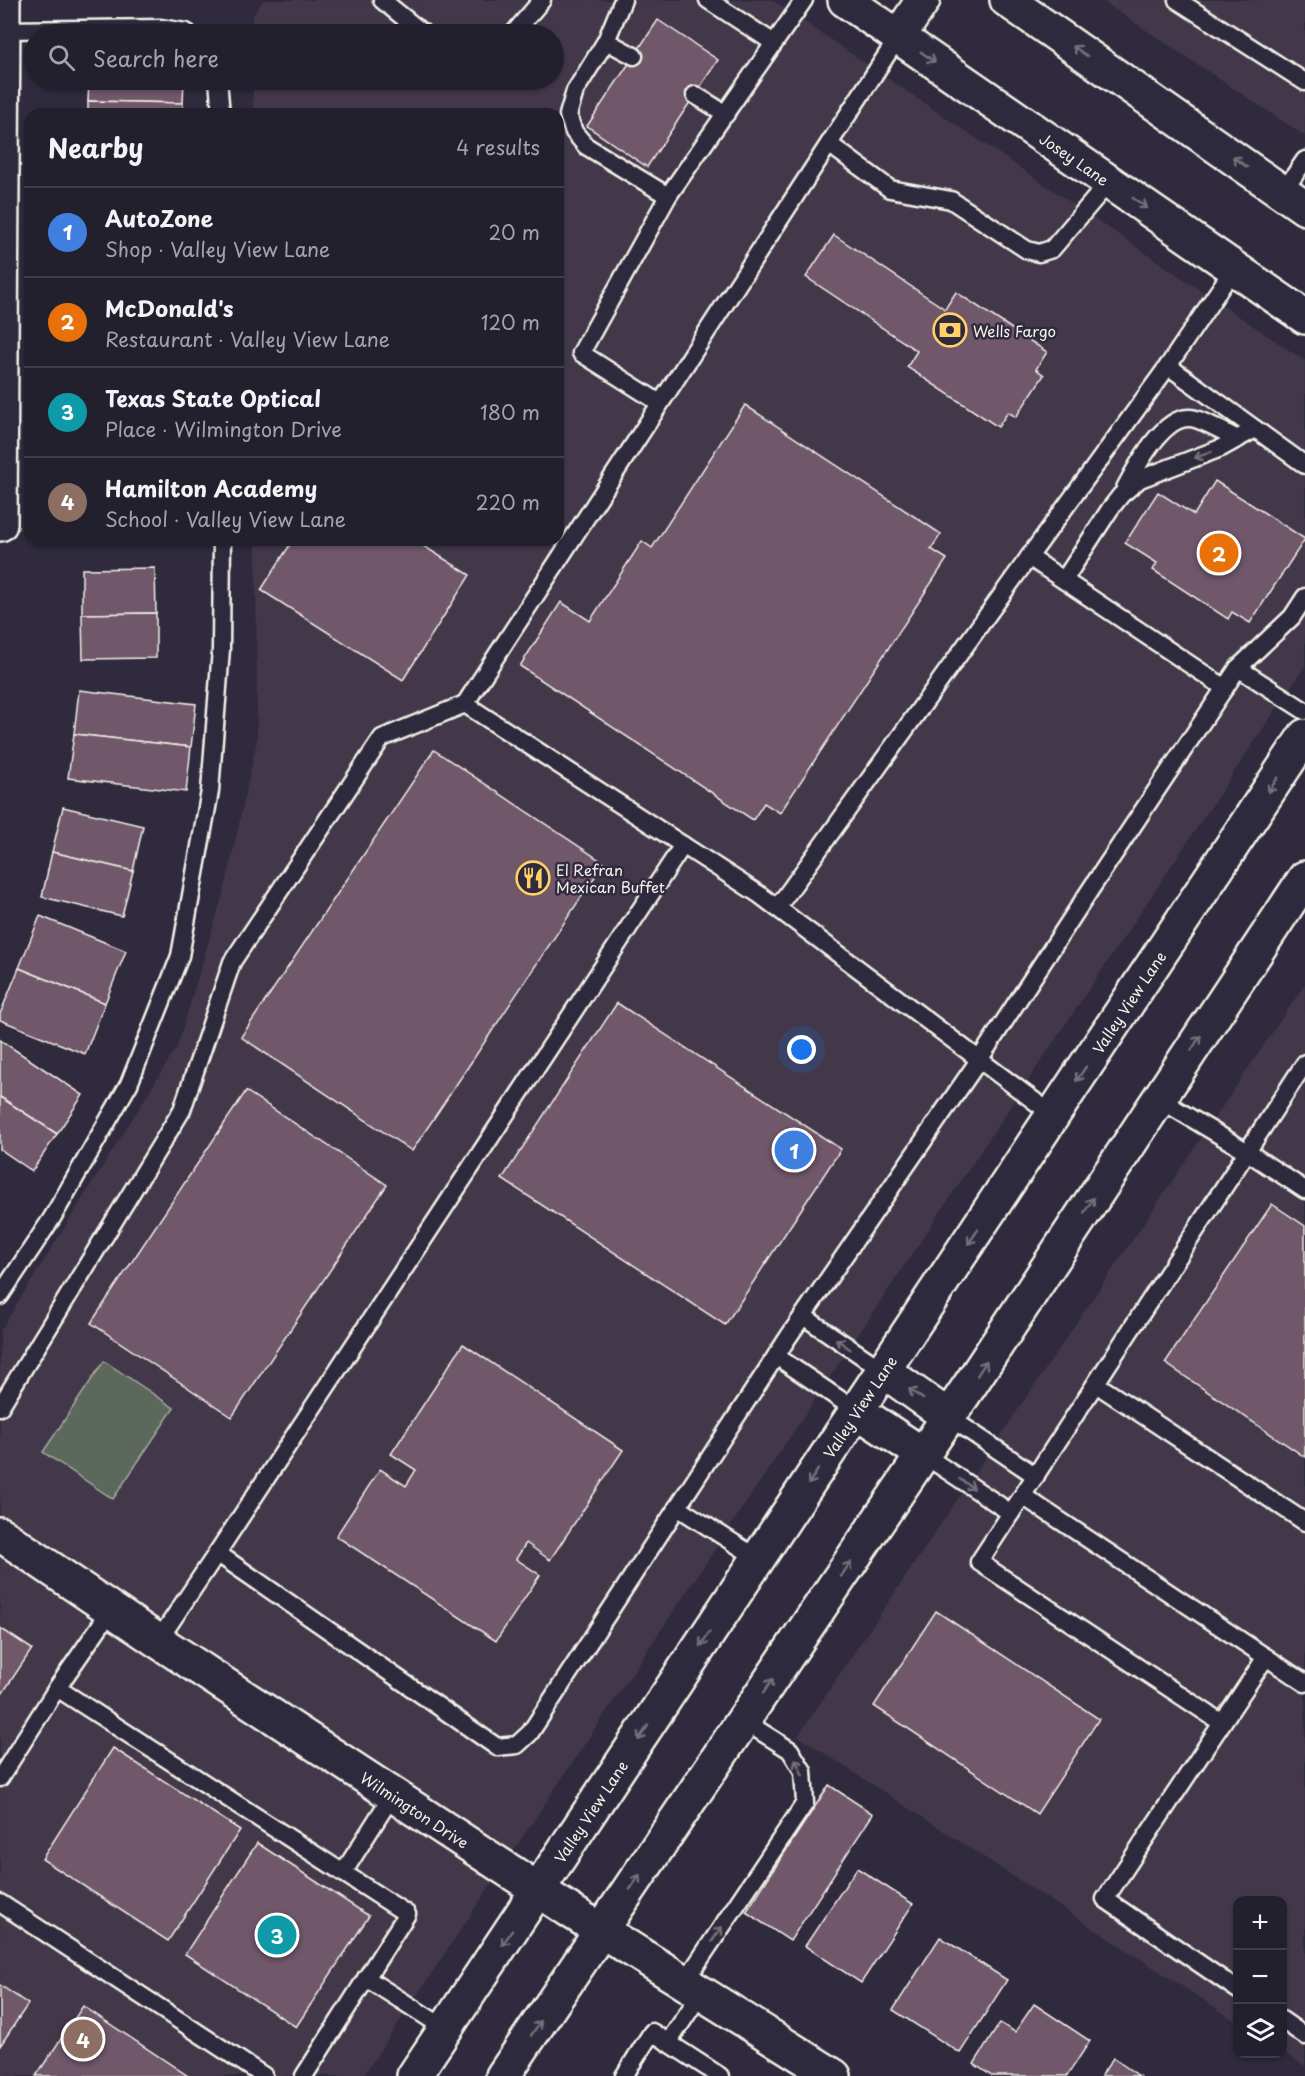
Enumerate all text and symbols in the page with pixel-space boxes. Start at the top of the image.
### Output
search box [24,24,564,90]
icon: search [45,41,78,74]
text: Search here [93,41,219,74]
one-way arrow [1072,45,1089,57]
one-way arrow [919,51,936,63]
street label: Josey Lane [1035,126,1114,190]
text: Nearby [48,128,143,167]
text: 4 results [456,132,540,162]
one-way arrow [1232,156,1248,168]
one-way arrow [1132,197,1148,209]
text: AutoZone [105,201,213,234]
text: 1 [63,217,72,247]
text: 20 m [488,217,540,247]
text: Shop · Valley View Lane [105,234,330,264]
text: McDonald's [105,291,234,324]
text: 2 [60,307,75,337]
text: 120 m [481,307,540,337]
bank icon: Wells Fargo [932,312,968,348]
place label: Wells Fargo [973,319,1056,342]
text: Restaurant · Valley View Lane [105,324,390,354]
text: Texas State Optical [105,381,321,414]
text: 3 [61,397,74,427]
text: 180 m [480,397,540,427]
text: Place · Wilmington Drive [105,414,342,444]
one-way arrow [1194,450,1213,461]
text: Hamilton Academy [105,471,317,504]
text: 4 [61,487,74,517]
text: 220 m [476,487,540,517]
text: School · Valley View Lane [105,504,346,534]
pin: 2 [1200,530,1238,576]
one-way arrow [1266,776,1278,793]
place label: El Refran Mexican Buffet [556,858,665,898]
restaurant icon: El Refran Mexican Buffet [515,860,551,896]
street label: Valley View Lane [1086,946,1171,1058]
one-way arrow [1190,1034,1203,1051]
your location [787,1035,816,1064]
one-way arrow [1074,1065,1086,1082]
pin: 1 [774,1128,814,1172]
one-way arrow [1083,1198,1095,1214]
one-way arrow [967,1228,979,1245]
one-way arrow [835,1338,852,1350]
street label: Valley View Lane [817,1350,902,1462]
one-way arrow [976,1360,988,1377]
one-way arrow [909,1388,925,1400]
one-way arrow [807,1468,819,1485]
one-way arrow [959,1478,975,1490]
one-way arrow [840,1562,852,1578]
one-way arrow [699,1631,712,1648]
one-way arrow [762,1678,774,1695]
one-way arrow [637,1724,649,1741]
street label: Valley View Lane [548,1755,633,1867]
one-way arrow [793,1758,804,1776]
street label: Wilmington Drive [356,1765,474,1853]
one-way arrow [629,1875,641,1891]
map controls [1233,1896,1287,2058]
button: + [1233,1896,1287,1950]
pin: 3 [258,1912,296,1958]
one-way arrow [711,1926,723,1943]
one-way arrow [501,1929,513,1946]
button: − [1233,1950,1287,2004]
button: layers [1233,2004,1287,2058]
pin: 4 [64,2016,103,2062]
one-way arrow [530,2020,542,2036]

